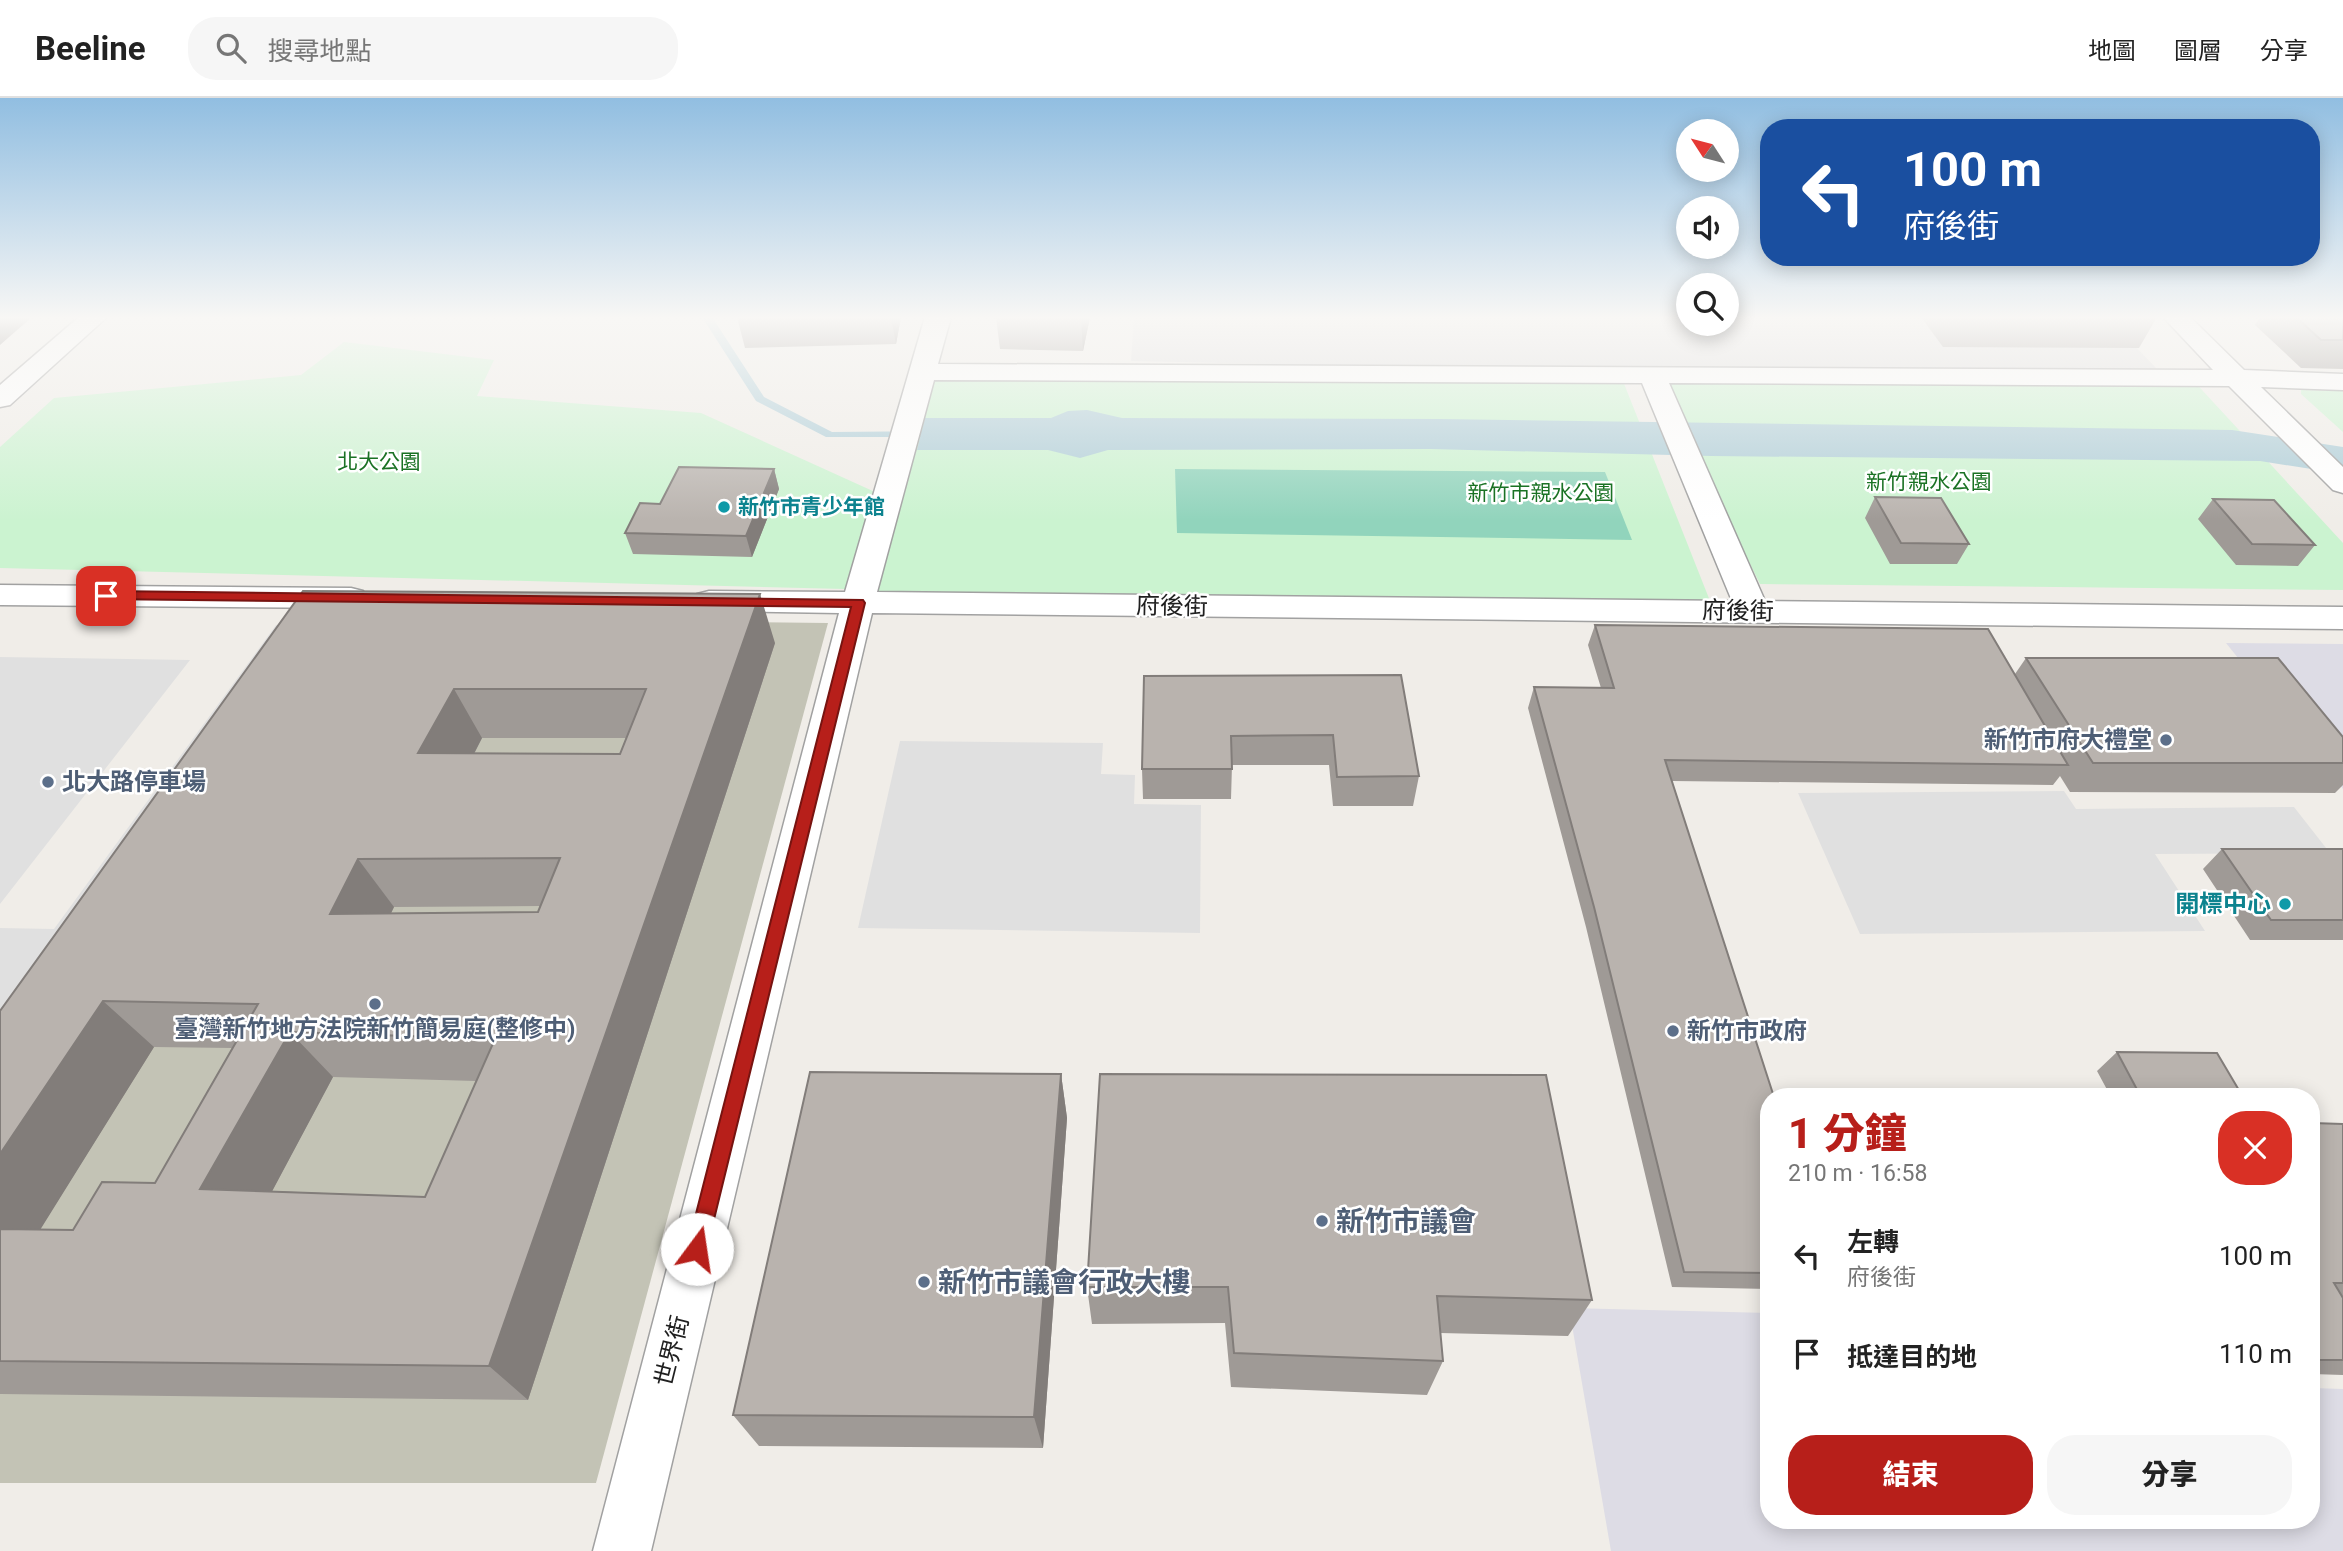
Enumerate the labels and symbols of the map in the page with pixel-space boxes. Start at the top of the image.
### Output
north arrow [1676,119,1740,182]
park label: 北大公園 [337,450,421,474]
park label: 新竹親水公園 [1866,470,1992,494]
park label: 新竹市親水公園 [1468,481,1615,505]
place label: 新竹市青少年館 [738,495,885,519]
marker: 新竹市青少年館 [716,499,732,515]
pin [76,566,136,626]
street label: 府後街 [1136,591,1208,621]
street label: 府後街 [1702,596,1774,626]
place label: 新竹市府大禮堂 [1984,726,2152,754]
marker: 新竹市府大禮堂 [2158,732,2174,748]
place label: 北大路停車場 [62,768,206,796]
marker: 北大路停車場 [40,774,56,790]
place label: 開標中心 [2175,890,2271,918]
marker: 開標中心 [2277,896,2293,912]
marker: 臺灣新竹地方法院新竹簡易庭(整修中) [367,996,383,1012]
place label: 臺灣新竹地方法院新竹簡易庭(整修中) [175,1015,575,1043]
place label: 新竹市政府 [1687,1017,1807,1045]
marker: 新竹市政府 [1665,1023,1681,1039]
place label: 新竹市議會 [1336,1205,1476,1238]
position arrow [660,1212,734,1286]
marker: 新竹市議會 [1314,1213,1330,1229]
place label: 新竹市議會行政大樓 [938,1266,1190,1299]
marker: 新竹市議會行政大樓 [916,1274,932,1290]
street label: 世界街 [650,1313,694,1389]

